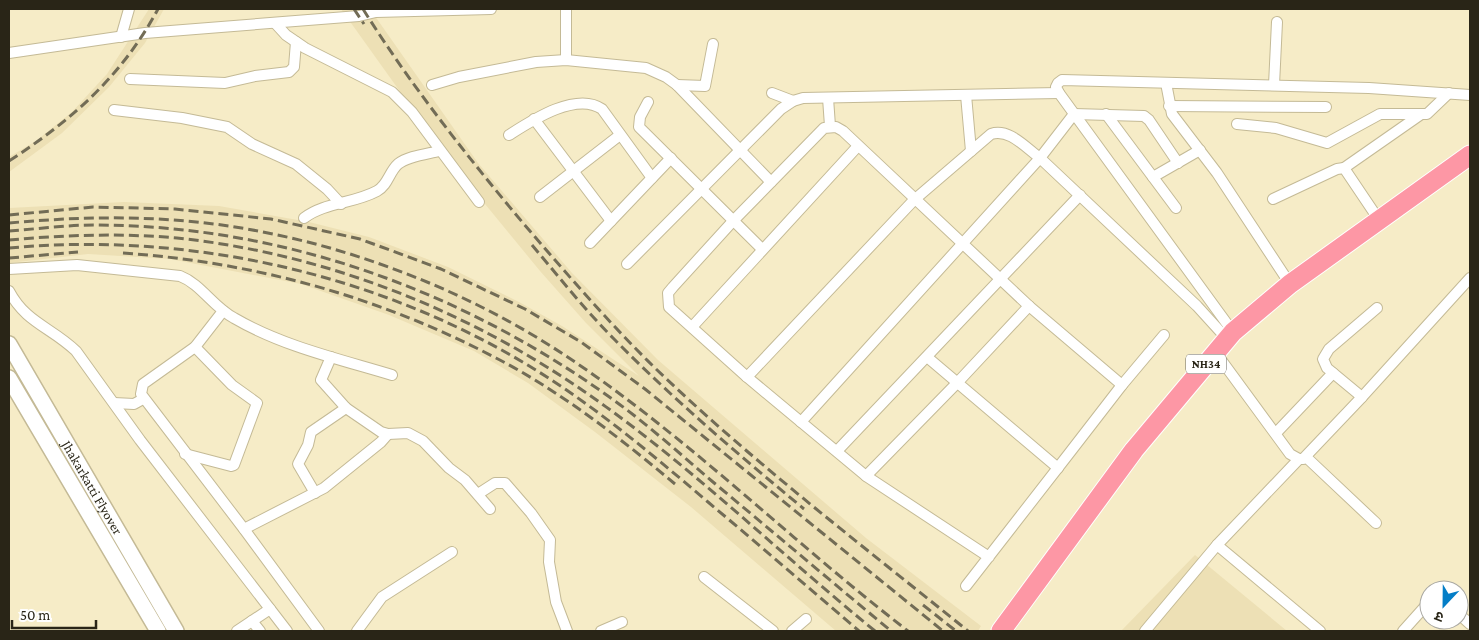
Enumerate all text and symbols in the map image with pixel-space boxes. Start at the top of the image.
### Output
road number: NH34 [1186,354,1226,374]
street label: Jhakarkatti Flyover [58,436,126,537]
north arrow [1419,580,1469,630]
scale bar [12,598,96,630]
text: 50 m [20,607,50,623]
text: उ [1432,608,1446,626]

